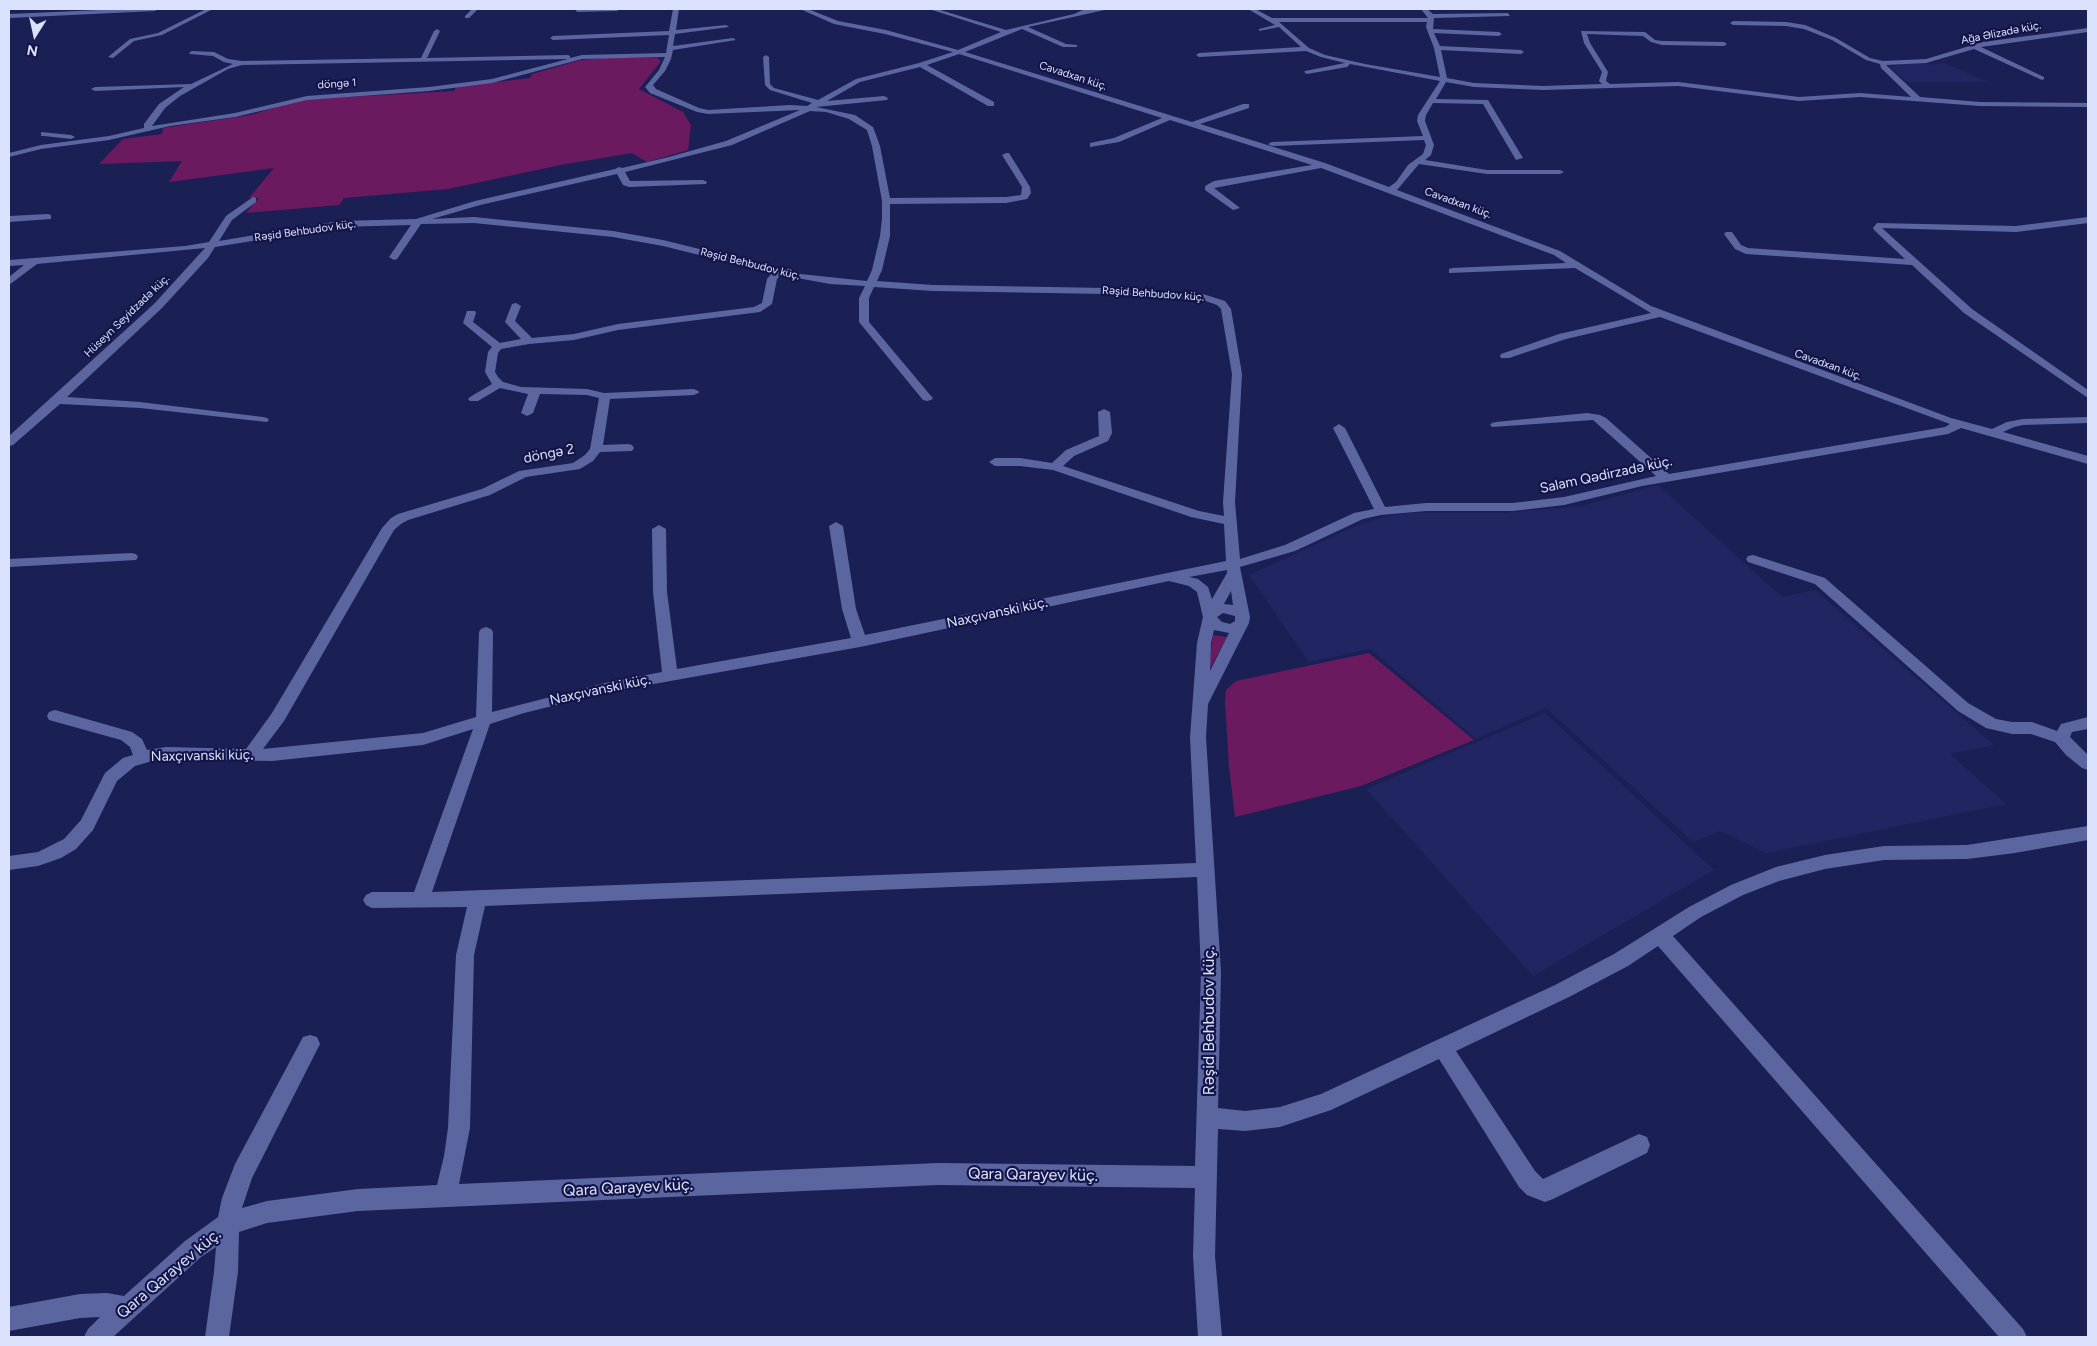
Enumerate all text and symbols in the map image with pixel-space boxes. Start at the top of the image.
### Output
north arrow [10,10,60,60]
street label: Ağa Əlizadə küç. [1960,19,2042,47]
text: N [26,41,39,60]
street label: Cavadxan küç. [1037,59,1109,93]
street label: döngə 1 [317,76,357,92]
street label: Cavadxan küç. [1423,185,1493,221]
street label: Rəşid Behbudov küç. [253,217,357,245]
street label: Rəşid Behbudov küç. [699,245,801,283]
street label: Hüseyn Seyidzadə küç. [82,272,172,360]
street label: Rəşid Behbudov küç. [1102,284,1204,304]
street label: Cavadxan küç. [1793,347,1863,383]
street label: döngə 2 [522,441,576,467]
street label: Salam Qədirzadə küç. [1538,453,1674,497]
street label: Naxçıvanski küç. [945,594,1049,632]
street label: Naxçıvanski küç. [548,671,652,709]
street label: Naxçıvanski küç. [151,747,253,765]
street label: Rəşid Behbudov küç. [1199,947,1219,1095]
street label: Qara Qarayev küç. [968,1164,1098,1186]
street label: Qara Qarayev küç. [563,1175,693,1201]
street label: Qara Qarayev küç. [113,1225,225,1323]

